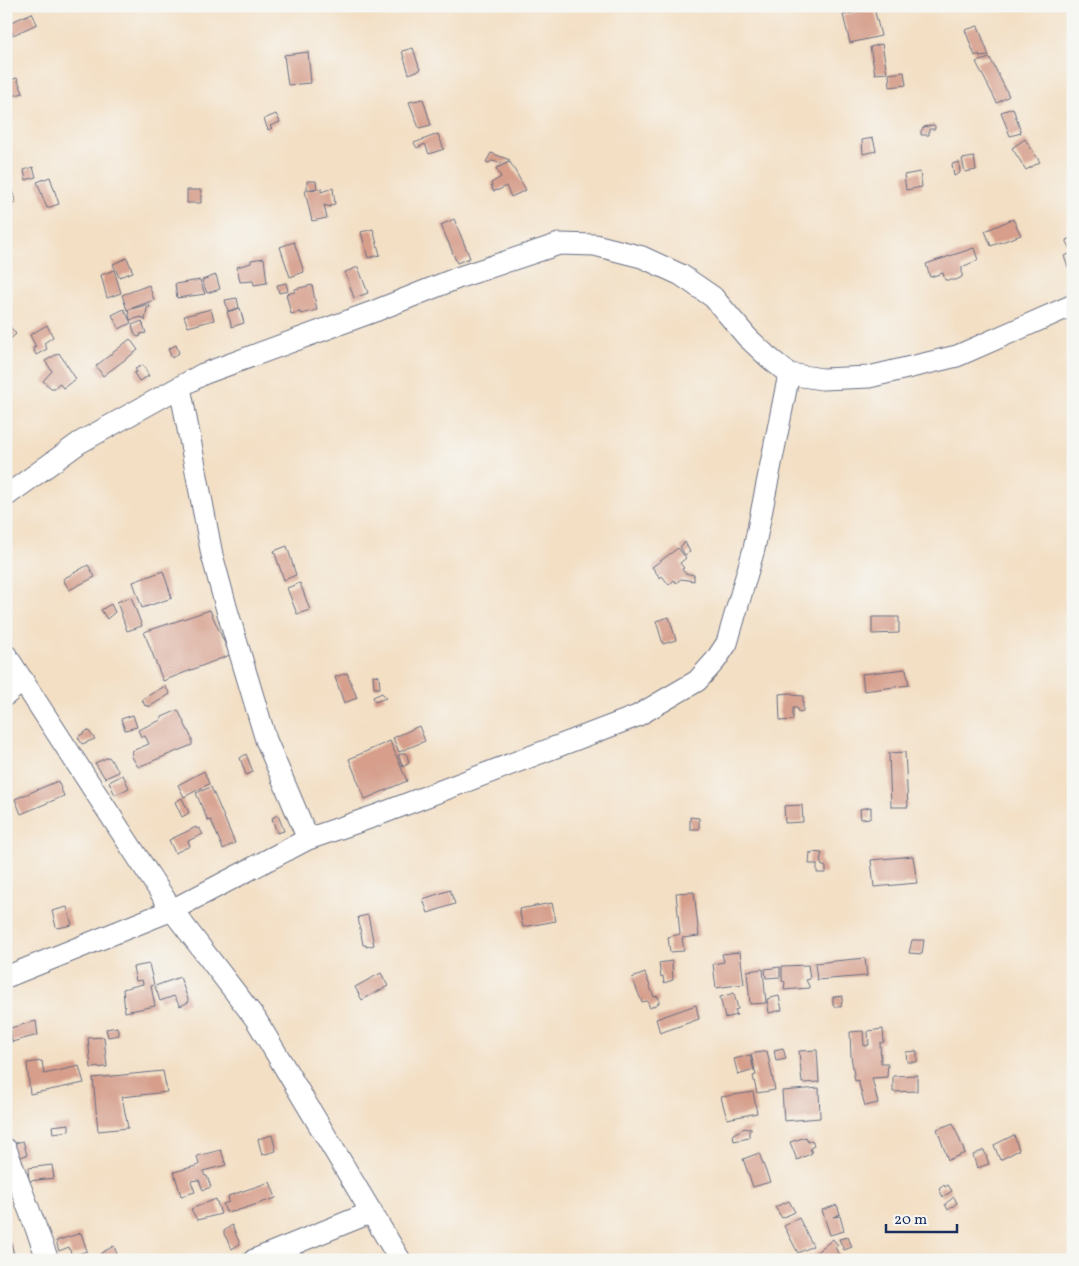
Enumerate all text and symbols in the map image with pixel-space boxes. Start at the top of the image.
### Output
scale bar [886,1201,958,1233]
text: 20 m [894,1210,927,1231]

